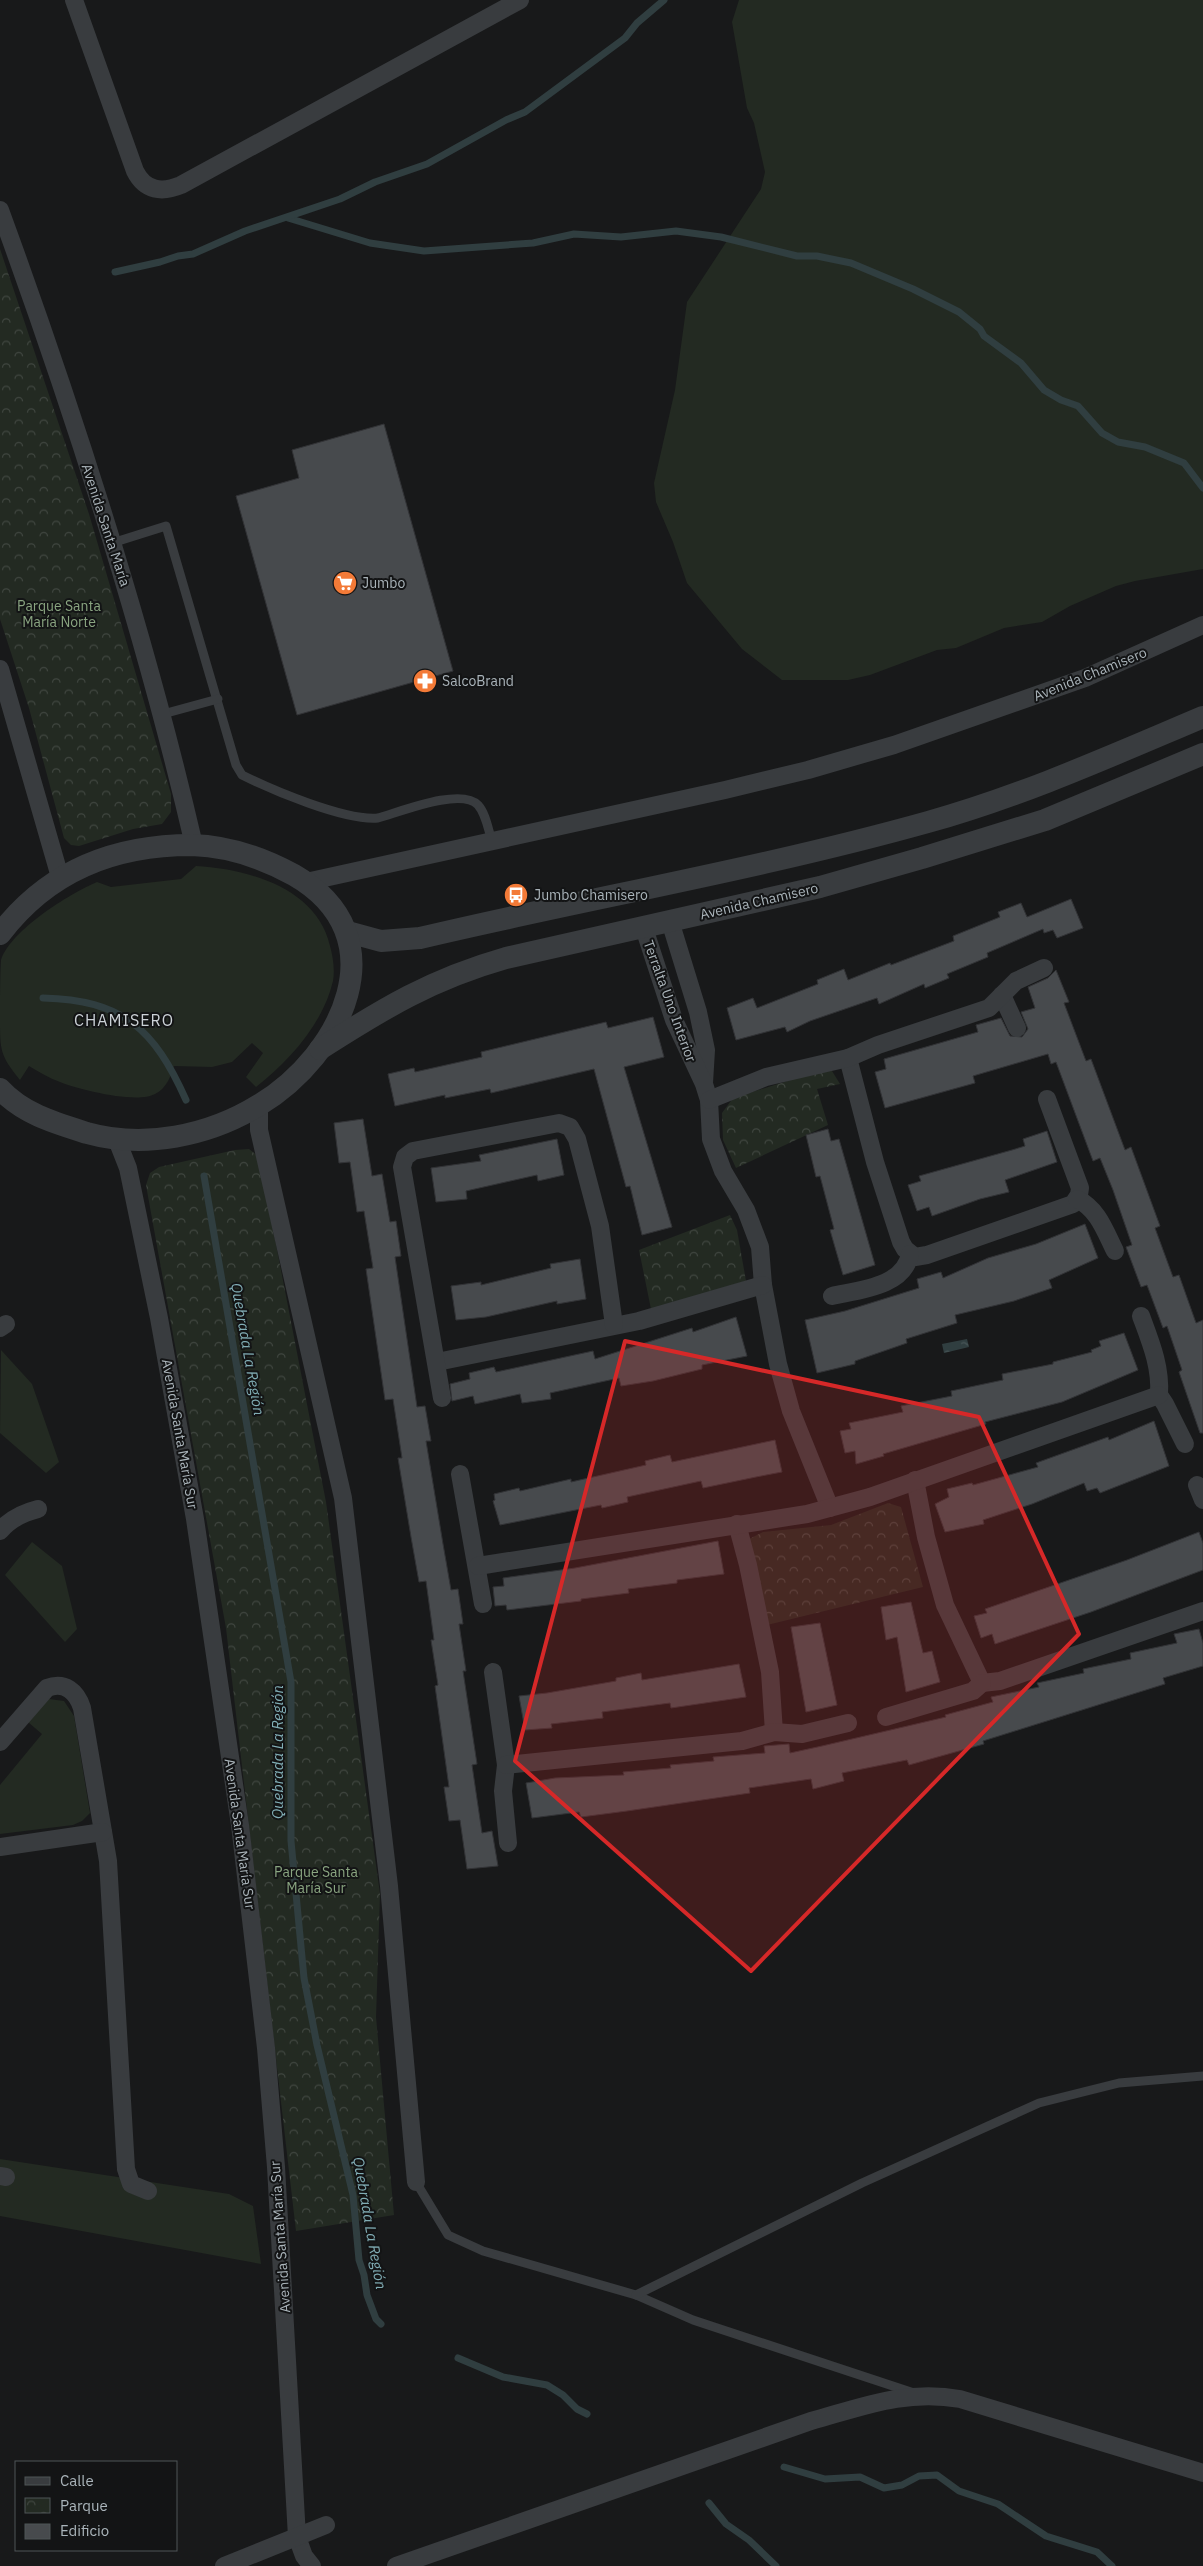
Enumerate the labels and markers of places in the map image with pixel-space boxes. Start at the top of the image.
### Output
supermarket icon: Jumbo [332,570,358,596]
place label: Jumbo [362,574,405,592]
pharmacy icon: SalcoBrand [412,668,438,694]
place label: SalcoBrand [442,672,514,690]
bus stop icon: Jumbo Chamisero [503,882,529,908]
place label: Jumbo Chamisero [534,886,648,904]

